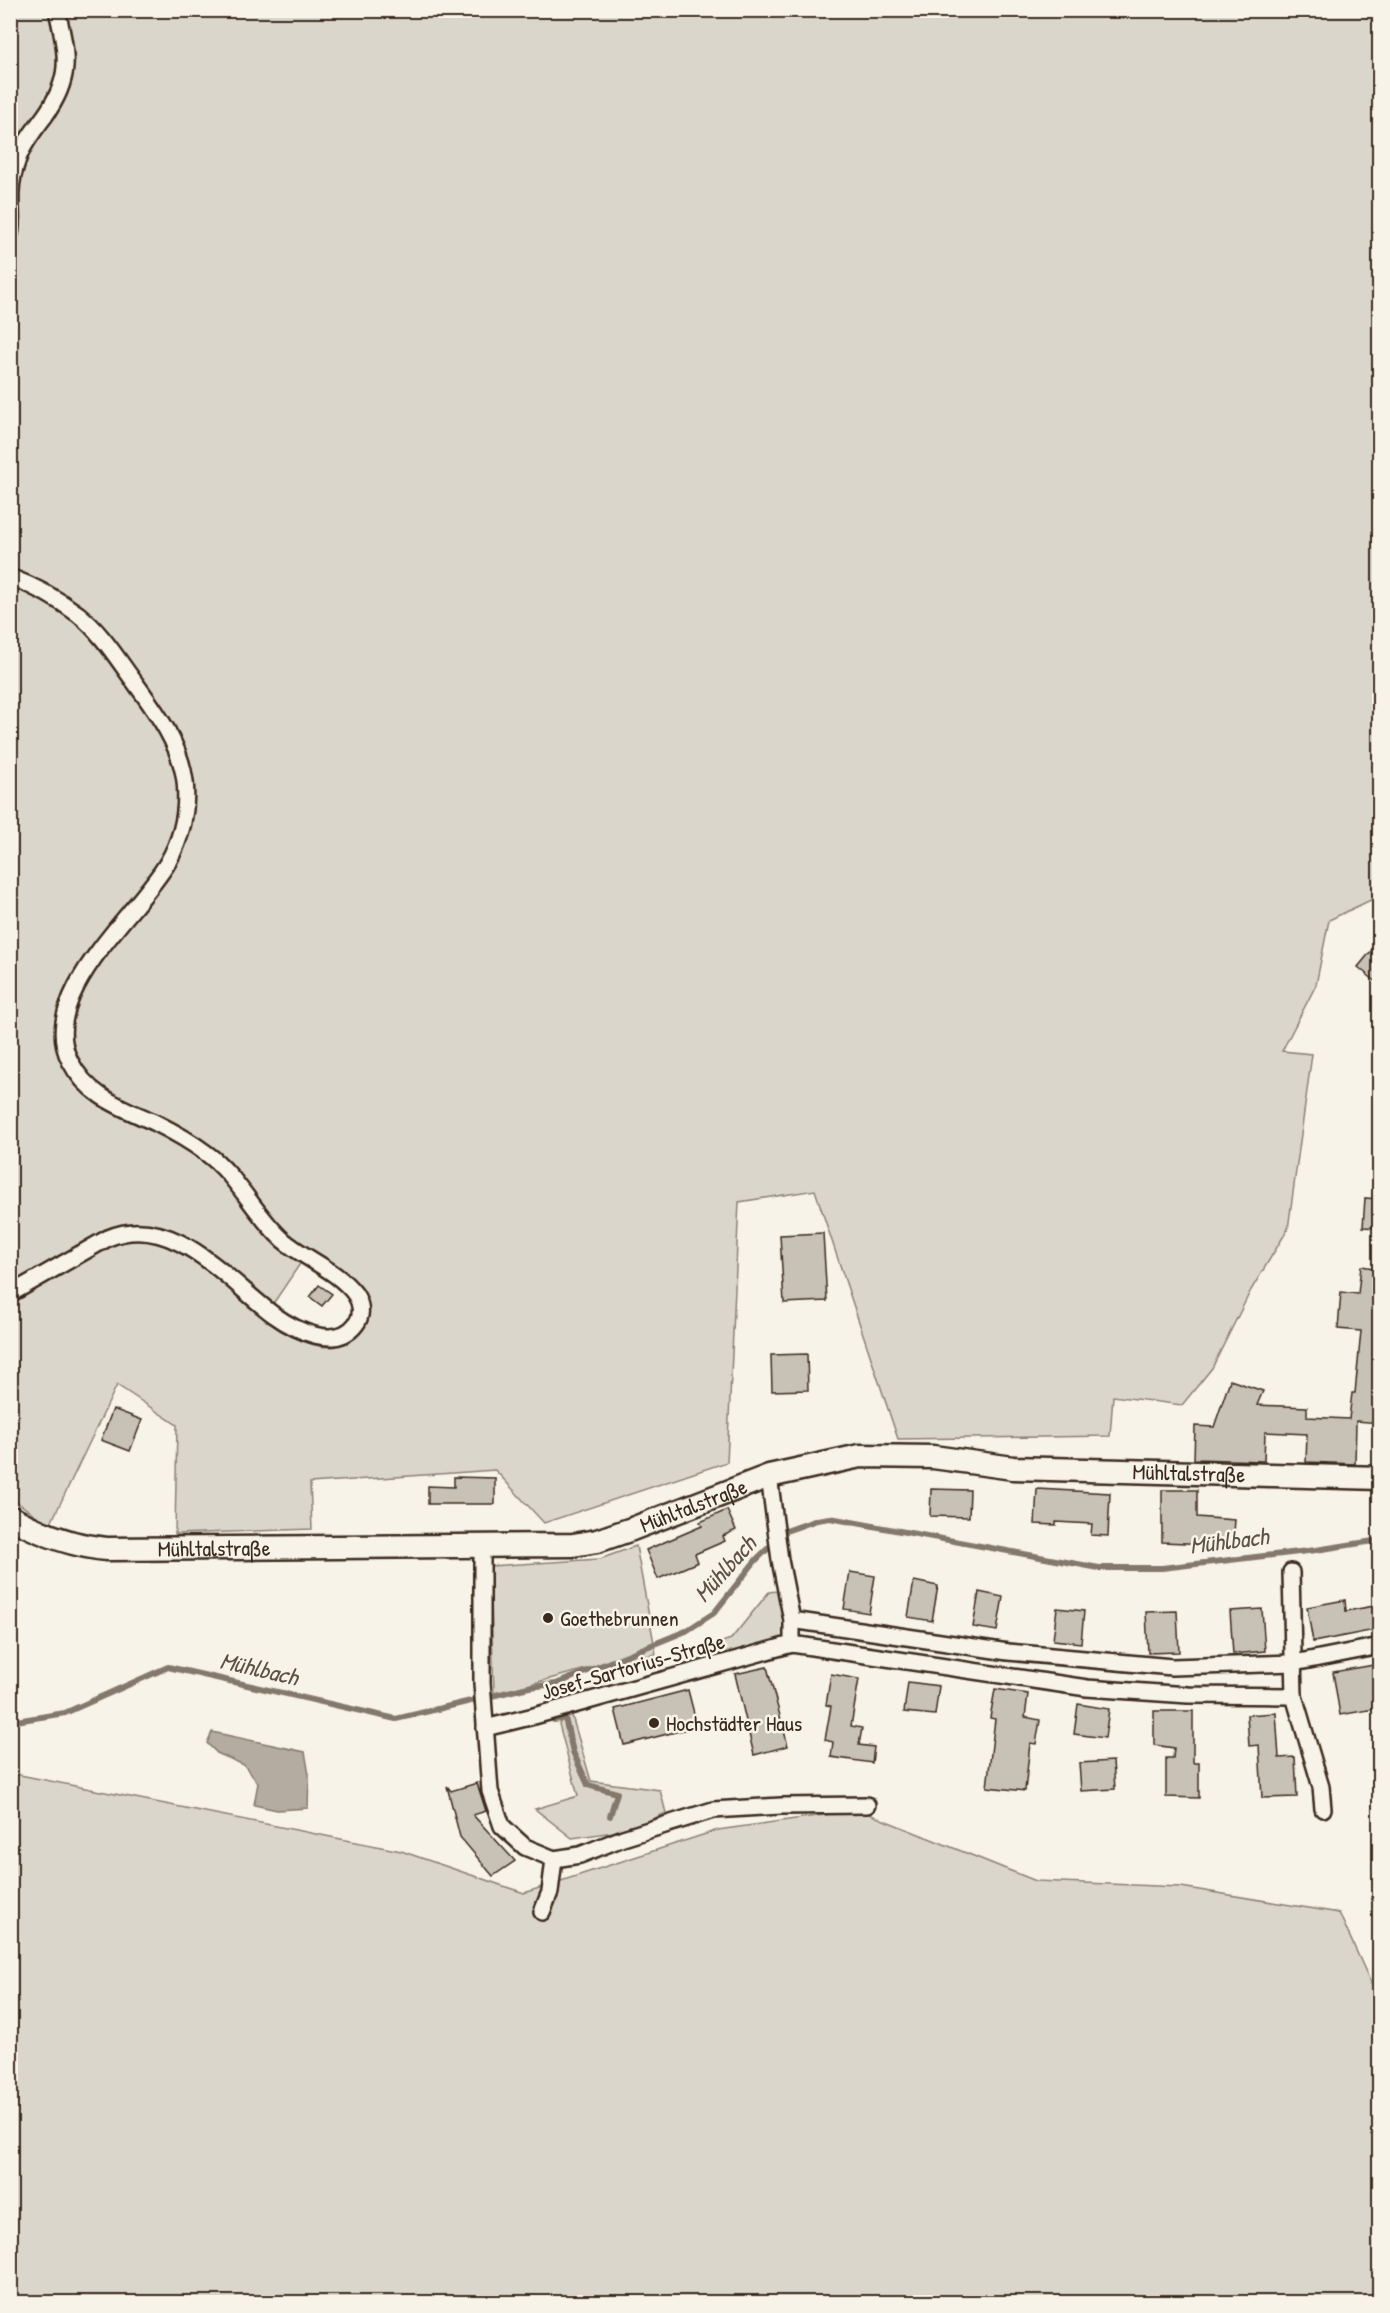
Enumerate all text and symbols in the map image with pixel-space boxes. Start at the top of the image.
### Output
street label: Mühltalstraße [1132,1456,1246,1489]
street label: Mühltalstraße [635,1471,752,1540]
water label: Mühlbach [1188,1519,1272,1561]
water label: Mühlbach [686,1527,764,1608]
street label: Mühltalstraße [158,1533,271,1564]
place label: Goethebrunnen [560,1603,679,1633]
marker: Goethebrunnen [541,1611,555,1625]
street label: Josef-Sartorius-Straße [538,1625,728,1707]
water label: Mühlbach [217,1644,303,1693]
place label: Hochstädter Haus [666,1708,802,1738]
marker: Hochstädter Haus [647,1716,661,1730]

